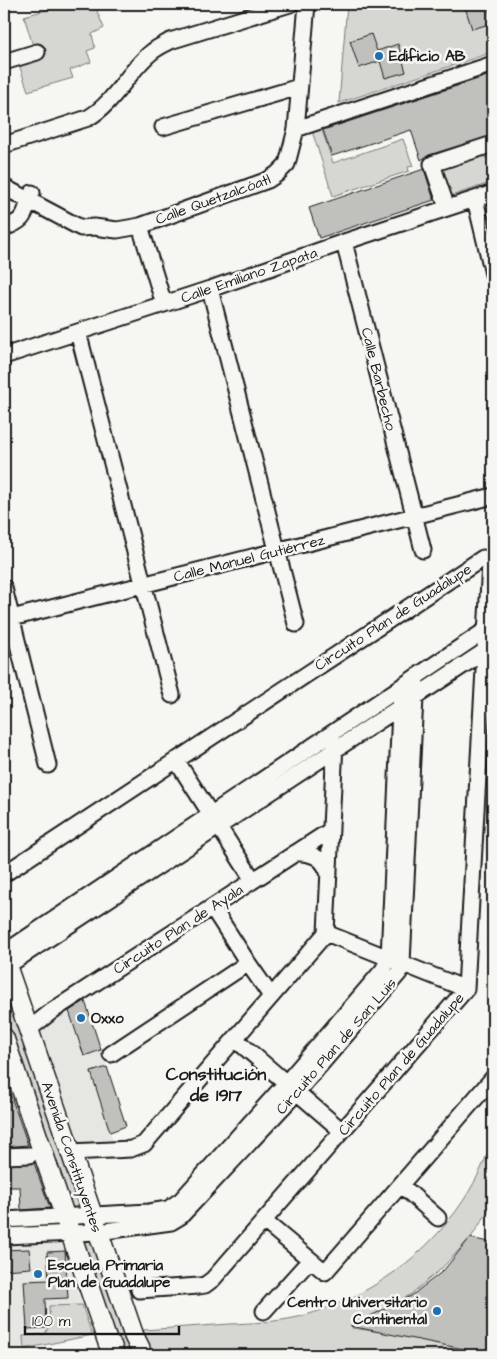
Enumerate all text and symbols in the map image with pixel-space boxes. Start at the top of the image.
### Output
place label: Edificio AB [389,46,466,67]
marker: Edificio AB [373,50,385,62]
street label: Calle Quetzalcóatl [153,169,274,230]
street label: Calle Emiliano Zapata [178,242,321,309]
street label: Calle Barbecho [356,325,402,433]
street label: Calle Manuel Gutiérrez [171,529,328,587]
street label: Circuito Plan de Guadalupe [311,559,476,676]
street label: Circuito Plan de Ayala [109,879,248,980]
street label: Circuito Plan de San Luis [271,973,402,1119]
street label: Circuito Plan de Guadalupe [333,988,469,1140]
place label: Oxxo [91,1008,124,1029]
marker: Oxxo [75,1012,87,1024]
district label: Constitución de 1917 [166,1062,266,1108]
street label: Avenida Constituyentes [35,1079,107,1236]
place label: Escuela Primaria Plan de Guadalupe [48,1255,170,1293]
marker: Escuela Primaria Plan de Guadalupe [32,1268,44,1280]
place label: Centro Universitario Continental [287,1292,428,1330]
scale bar [25,1304,179,1336]
marker: Centro Universitario Continental [431,1305,443,1317]
text: 100 m [32,1311,71,1332]

